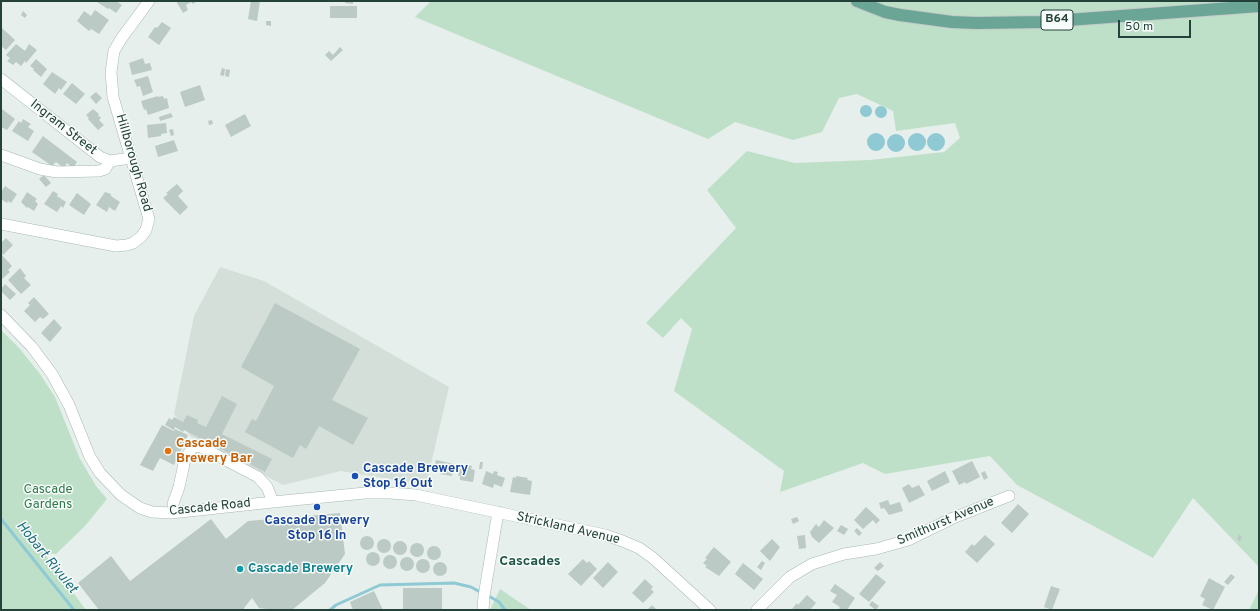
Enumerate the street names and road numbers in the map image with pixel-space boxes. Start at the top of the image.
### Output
road number: B64 [1041,10,1073,30]
street label: Ingram Street [27,97,99,159]
street label: Hillborough Road [112,112,154,214]
street label: Smithurst Avenue [895,495,997,549]
street label: Cascade Road [168,496,252,520]
street label: Strickland Avenue [515,510,621,548]

